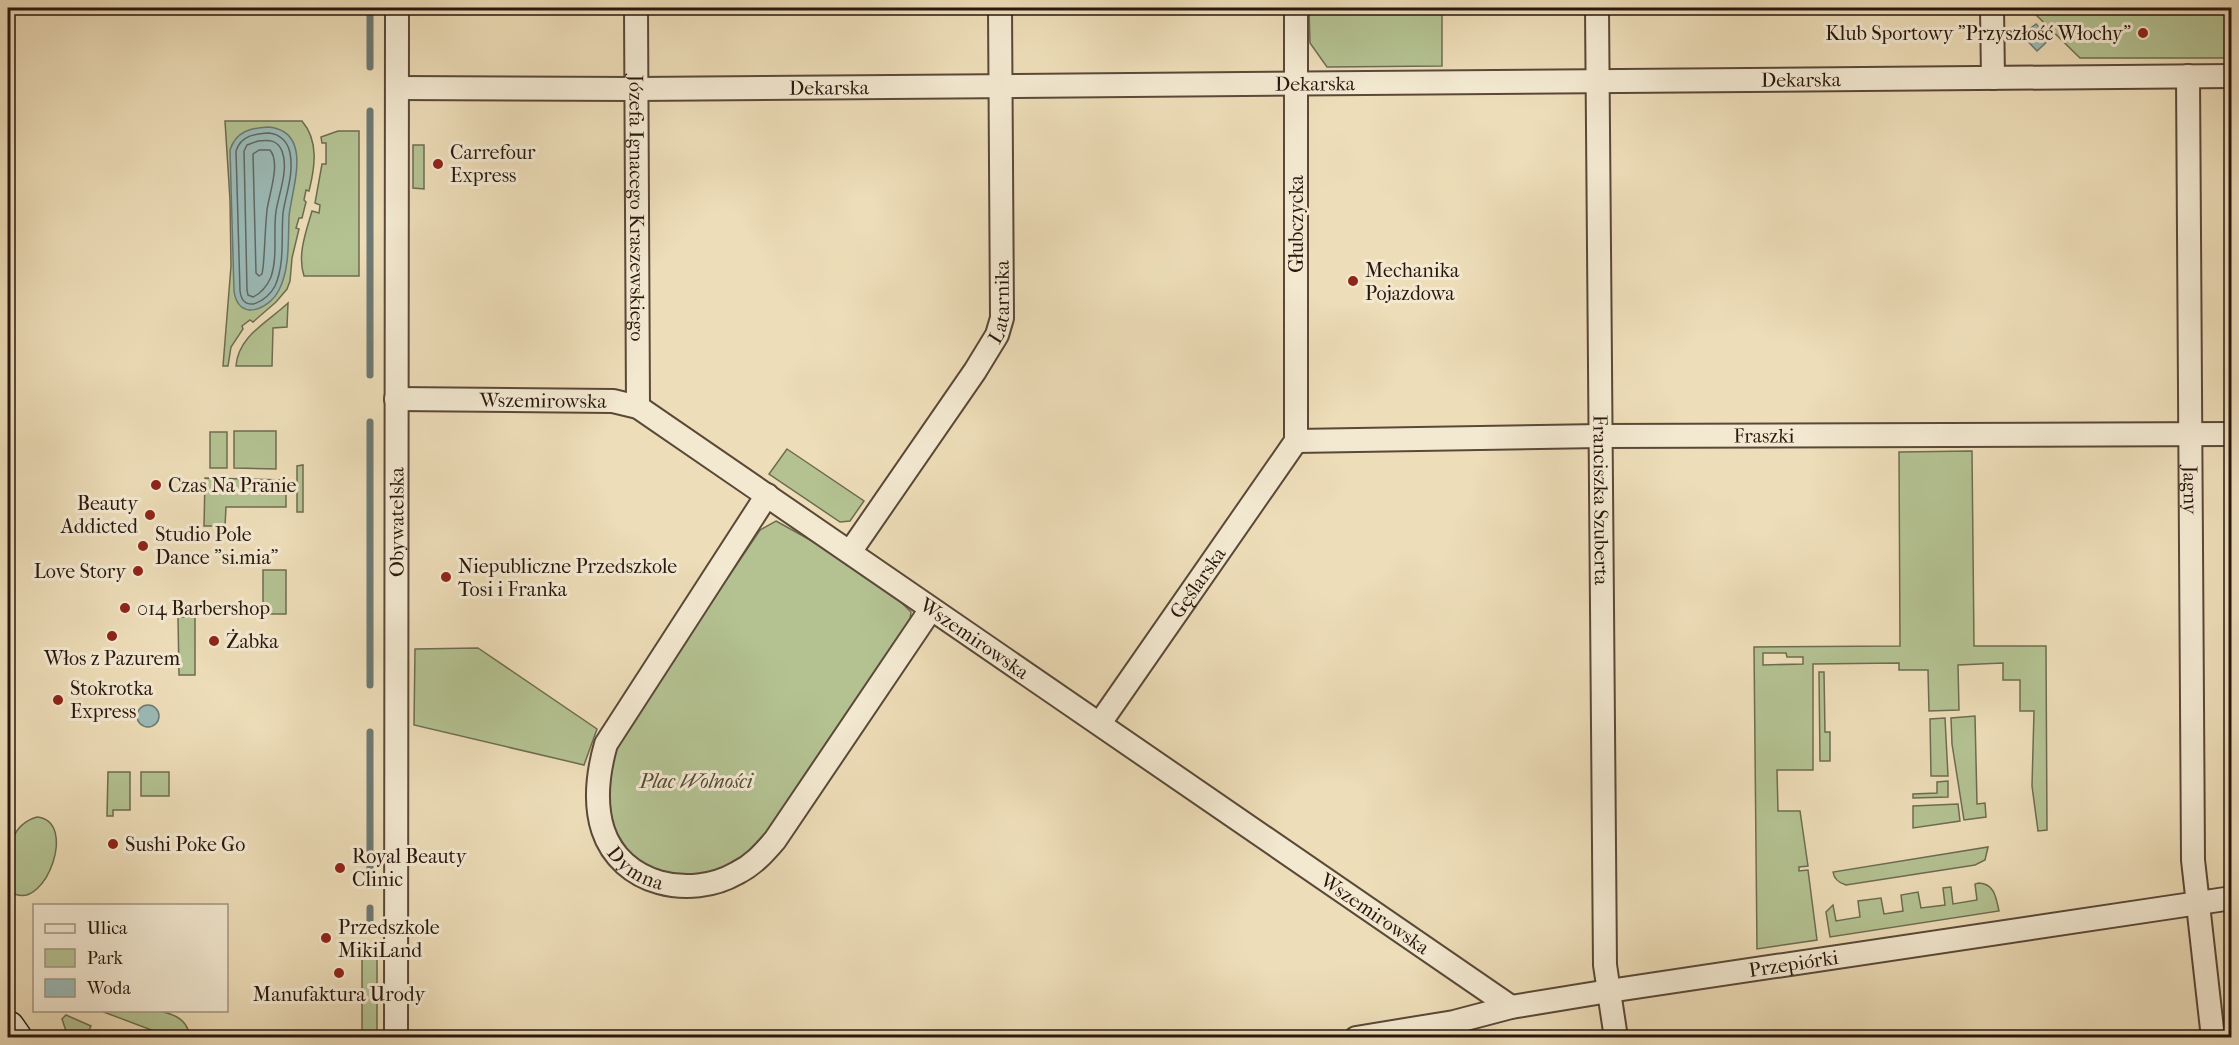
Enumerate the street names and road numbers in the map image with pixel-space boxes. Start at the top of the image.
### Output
street label: Dekarska [1761,68,1842,91]
street label: Dekarska [1275,72,1356,95]
street label: Józefa Ignacego Kraszewskiego [625,73,649,341]
street label: Dekarska [789,76,870,99]
street label: Głubczycka [1285,175,1308,273]
street label: Latarnika [983,259,1014,348]
street label: Wszemirowska [478,388,607,412]
street label: Franciszka Szuberta [1589,415,1613,586]
street label: Fraszki [1733,424,1795,447]
street label: Jagny [2179,464,2202,516]
street label: Obywatelska [385,466,408,577]
street label: Gęślarska [1165,542,1231,623]
street label: Wszemirowska [915,592,1034,684]
street label: Dymna [603,842,667,895]
street label: Wszemirowska [1315,868,1434,959]
street label: Przepiórki [1747,945,1840,982]

